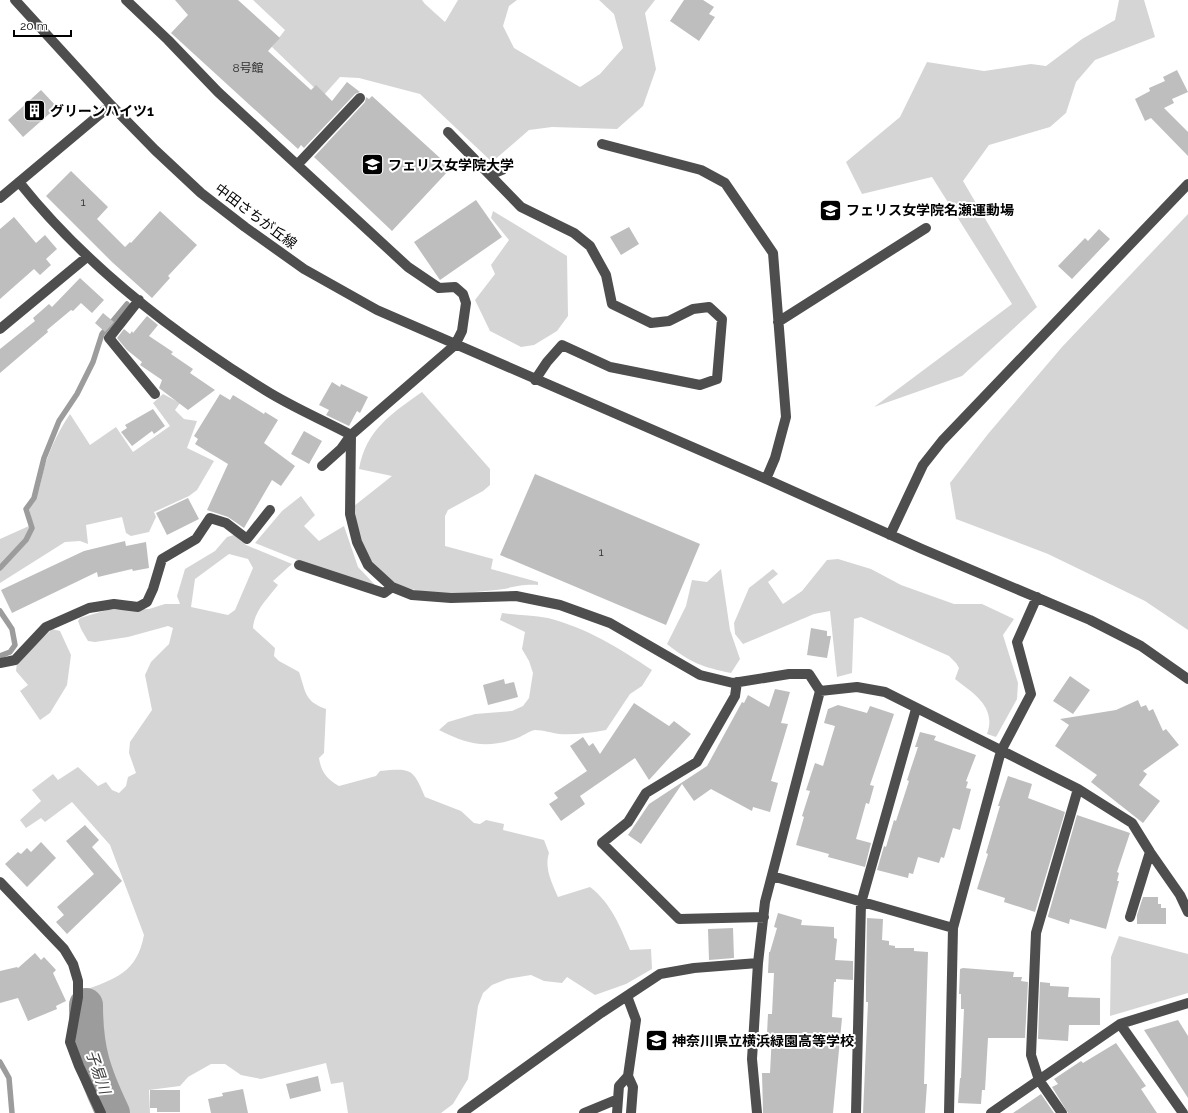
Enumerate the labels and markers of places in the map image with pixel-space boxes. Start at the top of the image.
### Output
building icon: グリーンハイツ1 [22,98,48,124]
place label: グリーンハイツ1 [50,103,154,119]
school or university icon: フェリス女学院大学 [360,152,386,178]
place label: フェリス女学院大学 [388,157,514,173]
school or university icon: フェリス女学院名瀬運動場 [818,197,844,223]
place label: フェリス女学院名瀬運動場 [846,202,1014,218]
school or university icon: 神奈川県立横浜緑園高等学校 [643,1028,669,1054]
place label: 神奈川県立横浜緑園高等学校 [672,1033,854,1049]

